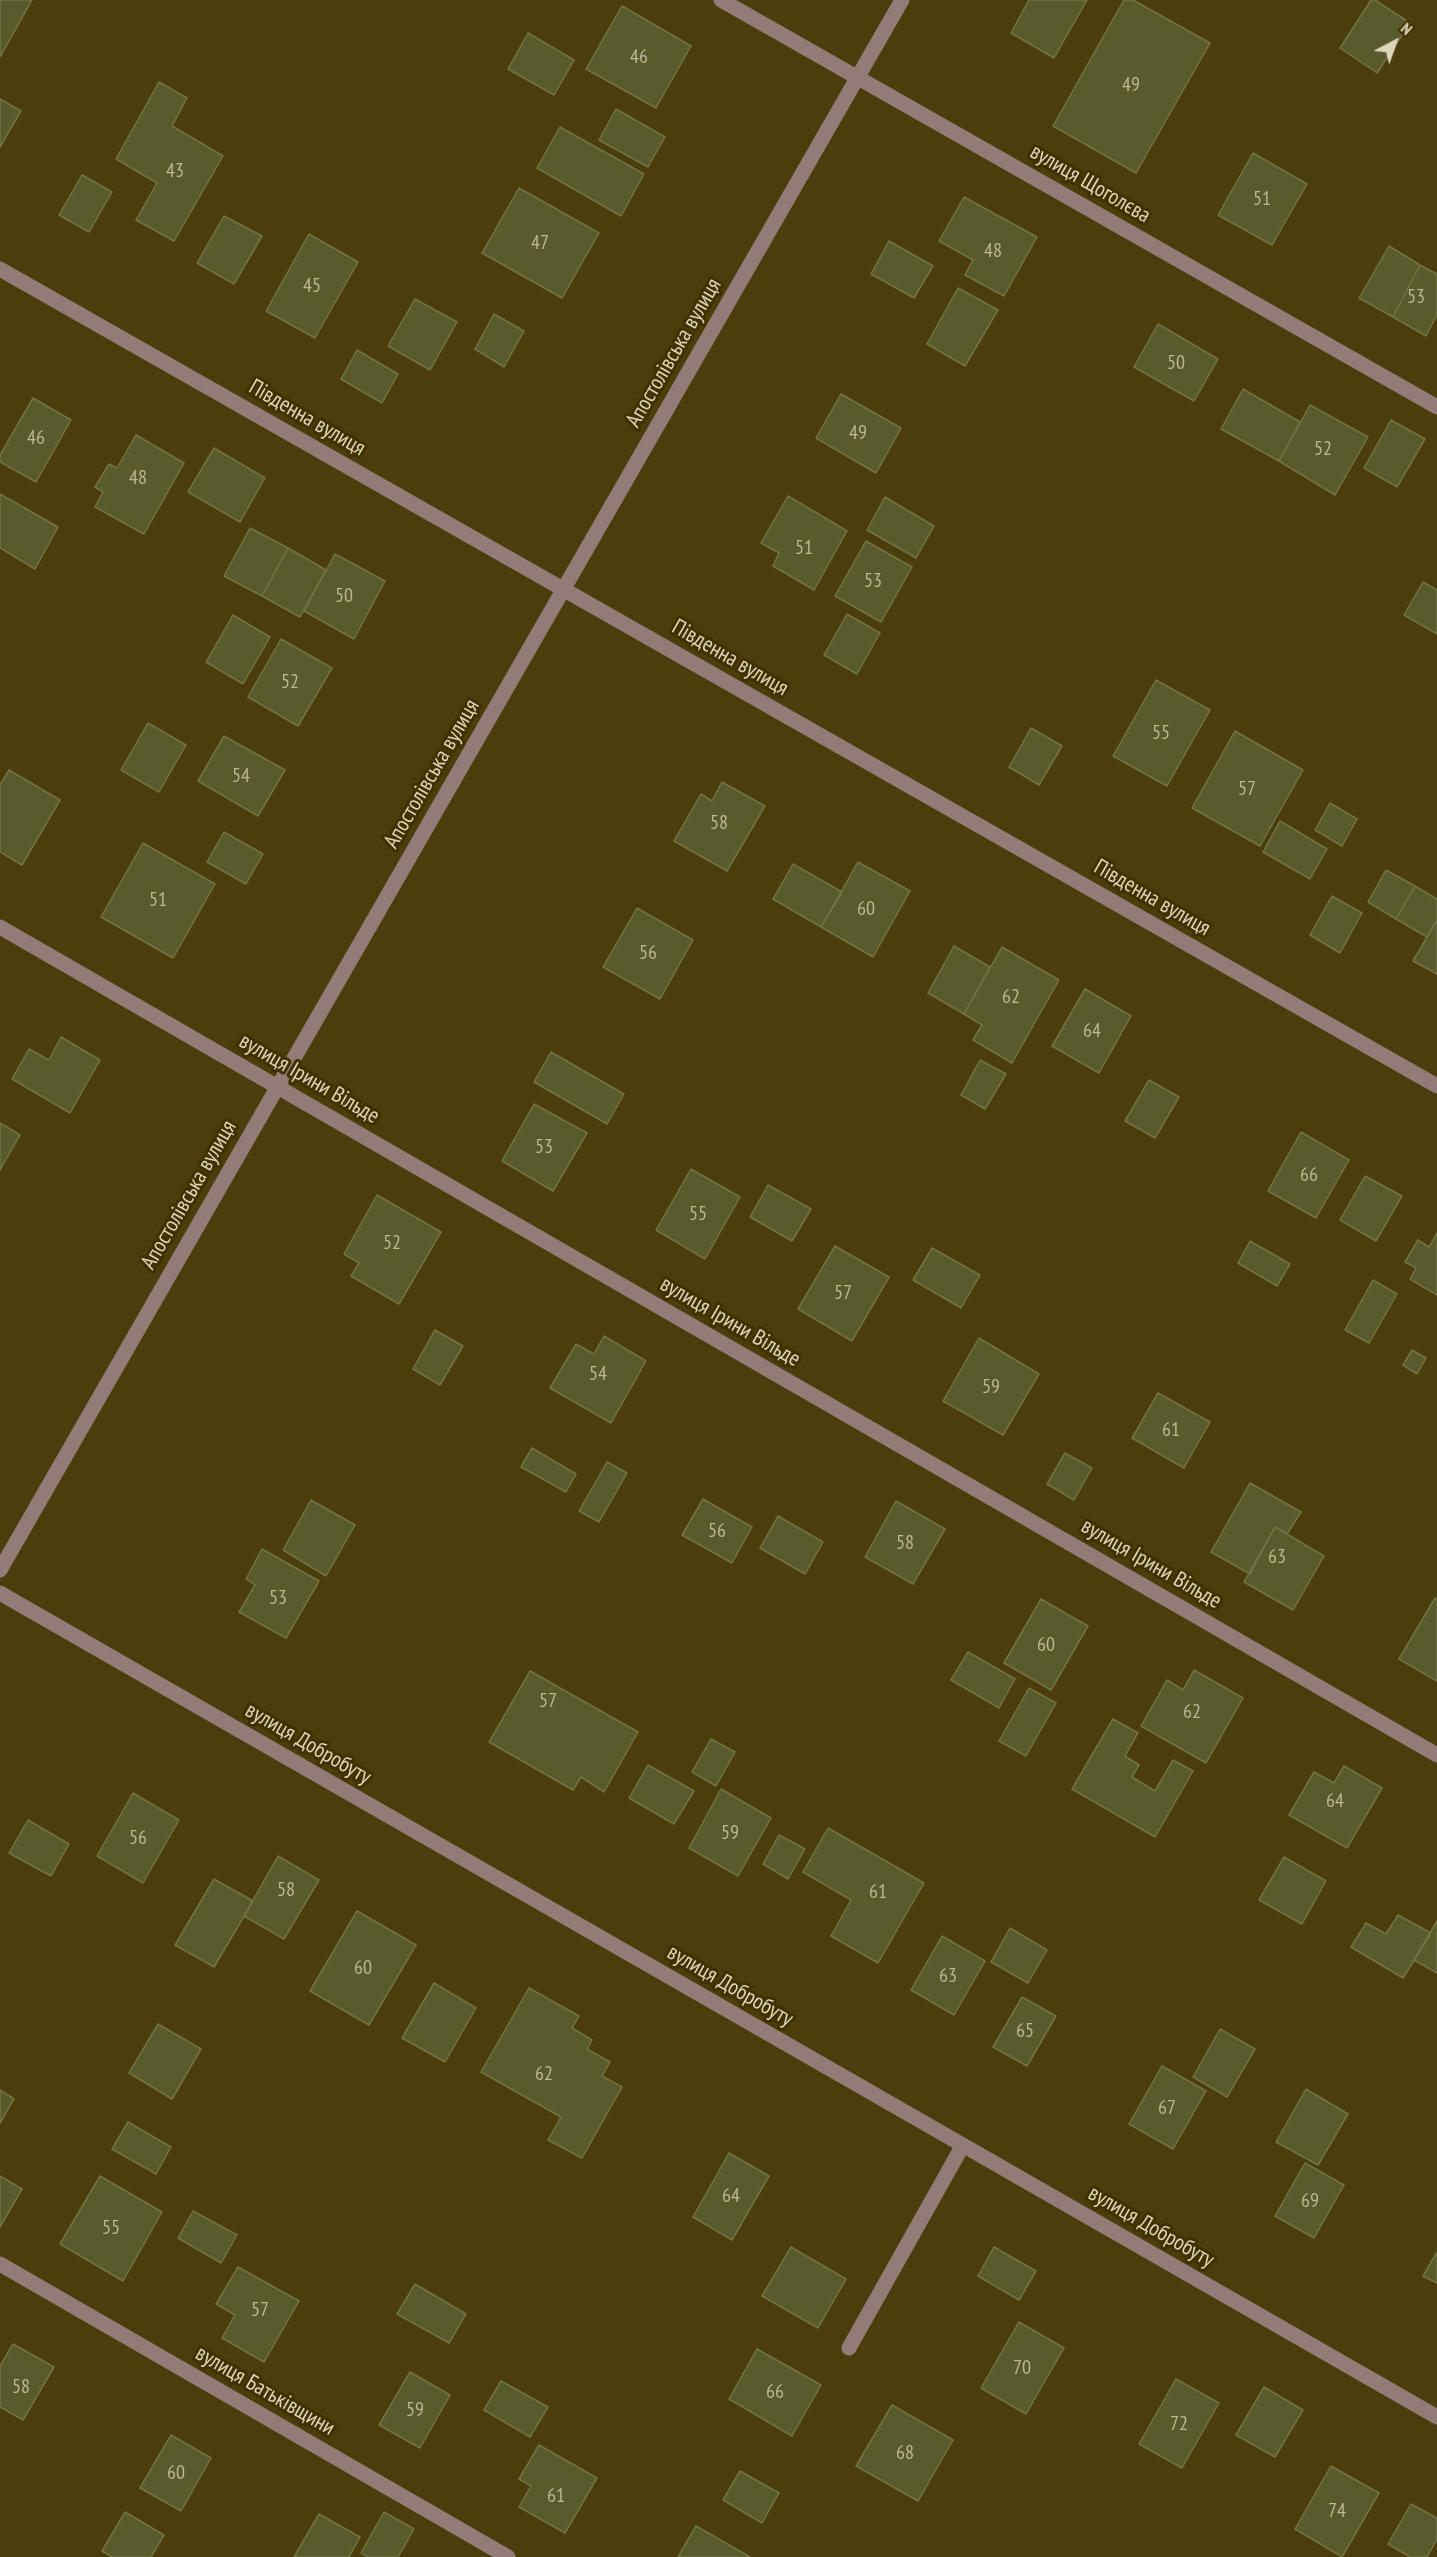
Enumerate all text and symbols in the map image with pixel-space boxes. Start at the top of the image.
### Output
north arrow [1365,12,1425,72]
text: N [1397,18,1417,39]
house number: 46 [630,45,648,69]
house number: 49 [1122,73,1140,97]
street label: вулиця Щоголєва [1025,139,1155,229]
house number: 43 [166,159,184,183]
house number: 51 [1253,187,1271,211]
house number: 47 [531,231,549,255]
house number: 48 [984,239,1002,263]
house number: 45 [303,274,321,298]
street label: Апостолівська вулиця [621,274,727,432]
house number: 53 [1407,285,1425,309]
house number: 50 [1167,351,1185,375]
street label: Південна вулиця [244,374,370,462]
house number: 49 [849,421,867,445]
house number: 46 [27,426,45,450]
house number: 52 [1314,437,1332,461]
house number: 48 [129,466,147,490]
house number: 51 [795,536,813,560]
house number: 53 [864,569,882,593]
house number: 50 [335,584,353,608]
street label: Південна вулиця [667,614,793,702]
house number: 52 [281,670,299,694]
street label: Апостолівська вулиця [379,695,485,853]
house number: 55 [1152,721,1170,745]
house number: 54 [232,764,250,788]
house number: 57 [1238,777,1256,801]
house number: 58 [710,811,728,835]
street label: Південна вулиця [1089,854,1215,942]
house number: 51 [149,888,167,912]
house number: 60 [857,897,875,921]
house number: 56 [639,941,657,965]
house number: 62 [1002,985,1020,1009]
house number: 64 [1083,1019,1101,1043]
street label: вулиця Ірини Вільде [234,1028,384,1130]
street label: Апостолівська вулиця [136,1116,242,1274]
house number: 53 [535,1135,553,1159]
house number: 66 [1300,1163,1318,1187]
house number: 55 [689,1202,707,1226]
house number: 52 [383,1231,401,1255]
street label: вулиця Ірини Вільде [655,1271,805,1373]
house number: 57 [834,1281,852,1305]
house number: 54 [589,1362,607,1386]
house number: 59 [982,1375,1000,1399]
house number: 61 [1162,1418,1180,1442]
street label: вулиця Ірини Вільде [1076,1513,1226,1615]
house number: 56 [708,1519,726,1543]
house number: 58 [896,1531,914,1555]
house number: 63 [1268,1545,1286,1569]
house number: 53 [269,1586,287,1610]
house number: 60 [1037,1633,1055,1657]
house number: 57 [539,1689,557,1713]
street label: вулиця Добробуту [240,1697,376,1791]
house number: 62 [1183,1700,1201,1724]
house number: 64 [1326,1789,1344,1813]
house number: 59 [721,1821,739,1845]
house number: 56 [129,1826,147,1850]
house number: 58 [277,1878,295,1902]
house number: 61 [869,1880,887,1904]
street label: вулиця Добробуту [662,1939,798,2033]
house number: 60 [354,1956,372,1980]
house number: 63 [939,1964,957,1988]
house number: 65 [1016,2019,1034,2043]
house number: 62 [535,2062,553,2086]
house number: 67 [1158,2096,1176,2120]
street label: вулиця Добробуту [1083,2180,1219,2274]
house number: 64 [722,2184,740,2208]
house number: 69 [1301,2189,1319,2213]
house number: 55 [102,2216,120,2240]
house number: 57 [251,2298,269,2322]
street label: вулиця Батьківщини [191,2340,339,2442]
house number: 70 [1013,2356,1031,2380]
house number: 58 [12,2375,30,2399]
house number: 66 [766,2380,784,2404]
house number: 59 [406,2398,424,2422]
house number: 72 [1170,2412,1188,2436]
house number: 68 [896,2441,914,2465]
house number: 60 [167,2461,185,2485]
house number: 61 [547,2484,565,2508]
house number: 74 [1328,2499,1346,2523]

